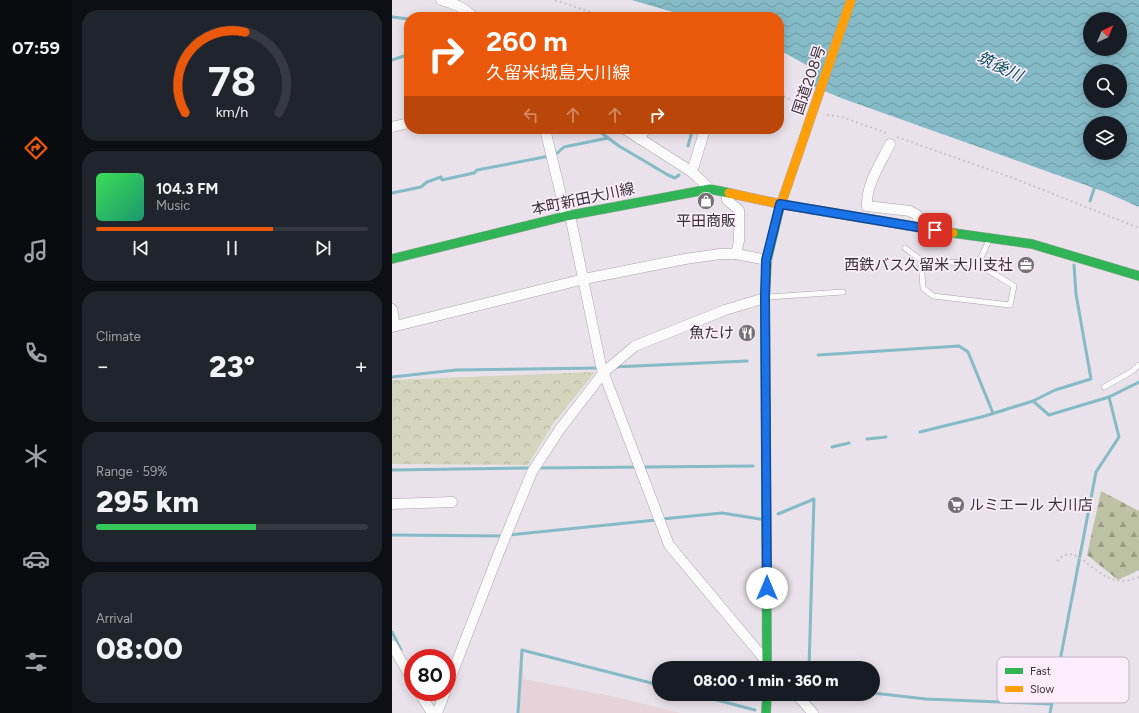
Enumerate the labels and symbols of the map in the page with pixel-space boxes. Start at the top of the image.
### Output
north arrow [1083,12,1127,56]
street label: 国道208号 [789,43,829,117]
water label: 筑後川 [974,48,1027,86]
street label: 本町新田大川線 [530,179,636,219]
shop icon: 平田商販 [696,191,716,211]
place label: 平田商販 [676,212,736,230]
pin [918,213,952,247]
office icon: 西鉄バス久留米 大川支社 [1016,255,1036,275]
place label: 西鉄バス久留米 大川支社 [844,256,1013,274]
restaurant icon: 魚たけ [737,323,757,343]
place label: 魚たけ [689,324,734,342]
supermarket icon: ルミエール 大川店 [946,495,966,515]
place label: ルミエール 大川店 [969,496,1093,514]
position arrow [746,567,788,609]
speed limit sign: 80 [404,649,456,701]
legend [997,657,1129,703]
text: Fast [1030,665,1051,678]
text: Slow [1030,683,1054,696]

